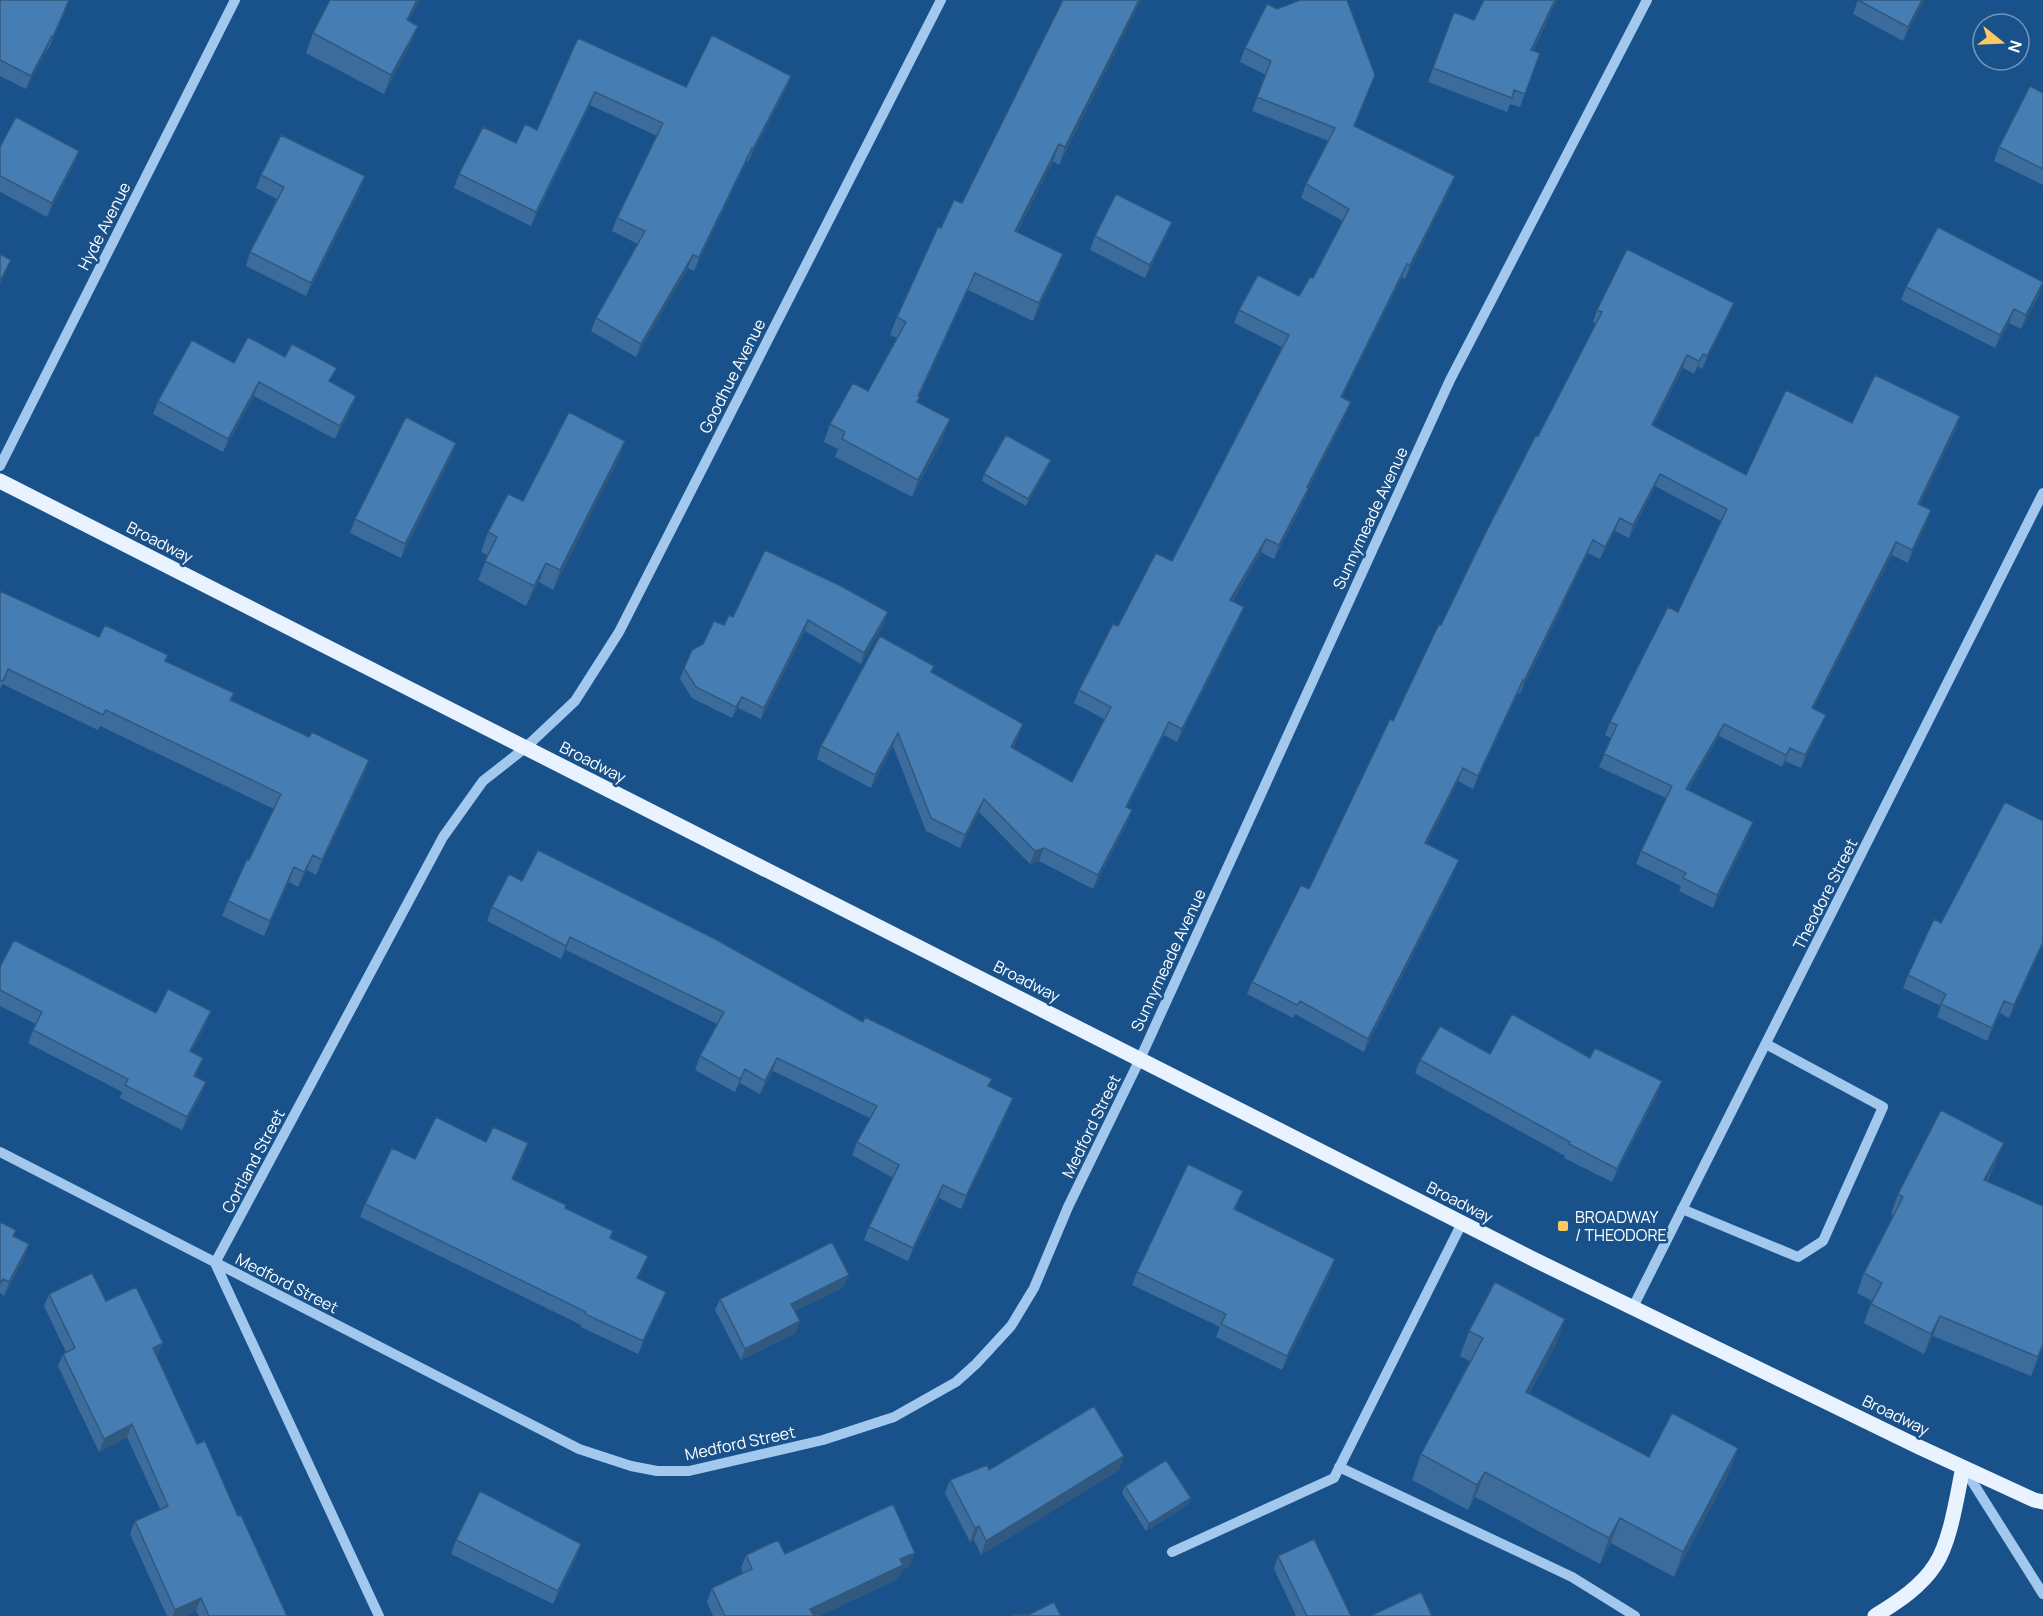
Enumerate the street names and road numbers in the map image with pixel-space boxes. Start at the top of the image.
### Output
street label: Hyde Avenue [72,178,136,274]
street label: Goodhue Avenue [694,315,770,437]
street label: Sunnymeade Avenue [1327,443,1413,593]
street label: Broadway [123,516,198,568]
street label: Broadway [556,736,631,788]
street label: Theodore Street [1788,835,1862,953]
street label: Sunnymeade Avenue [1125,885,1211,1035]
street label: Broadway [990,955,1065,1007]
street label: Medford Street [1056,1071,1126,1181]
street label: Cortland Street [216,1105,290,1217]
street label: Broadway [1423,1176,1498,1228]
street label: Medford Street [232,1248,342,1318]
street label: Broadway [1859,1389,1934,1441]
street label: Medford Street [683,1421,797,1465]

